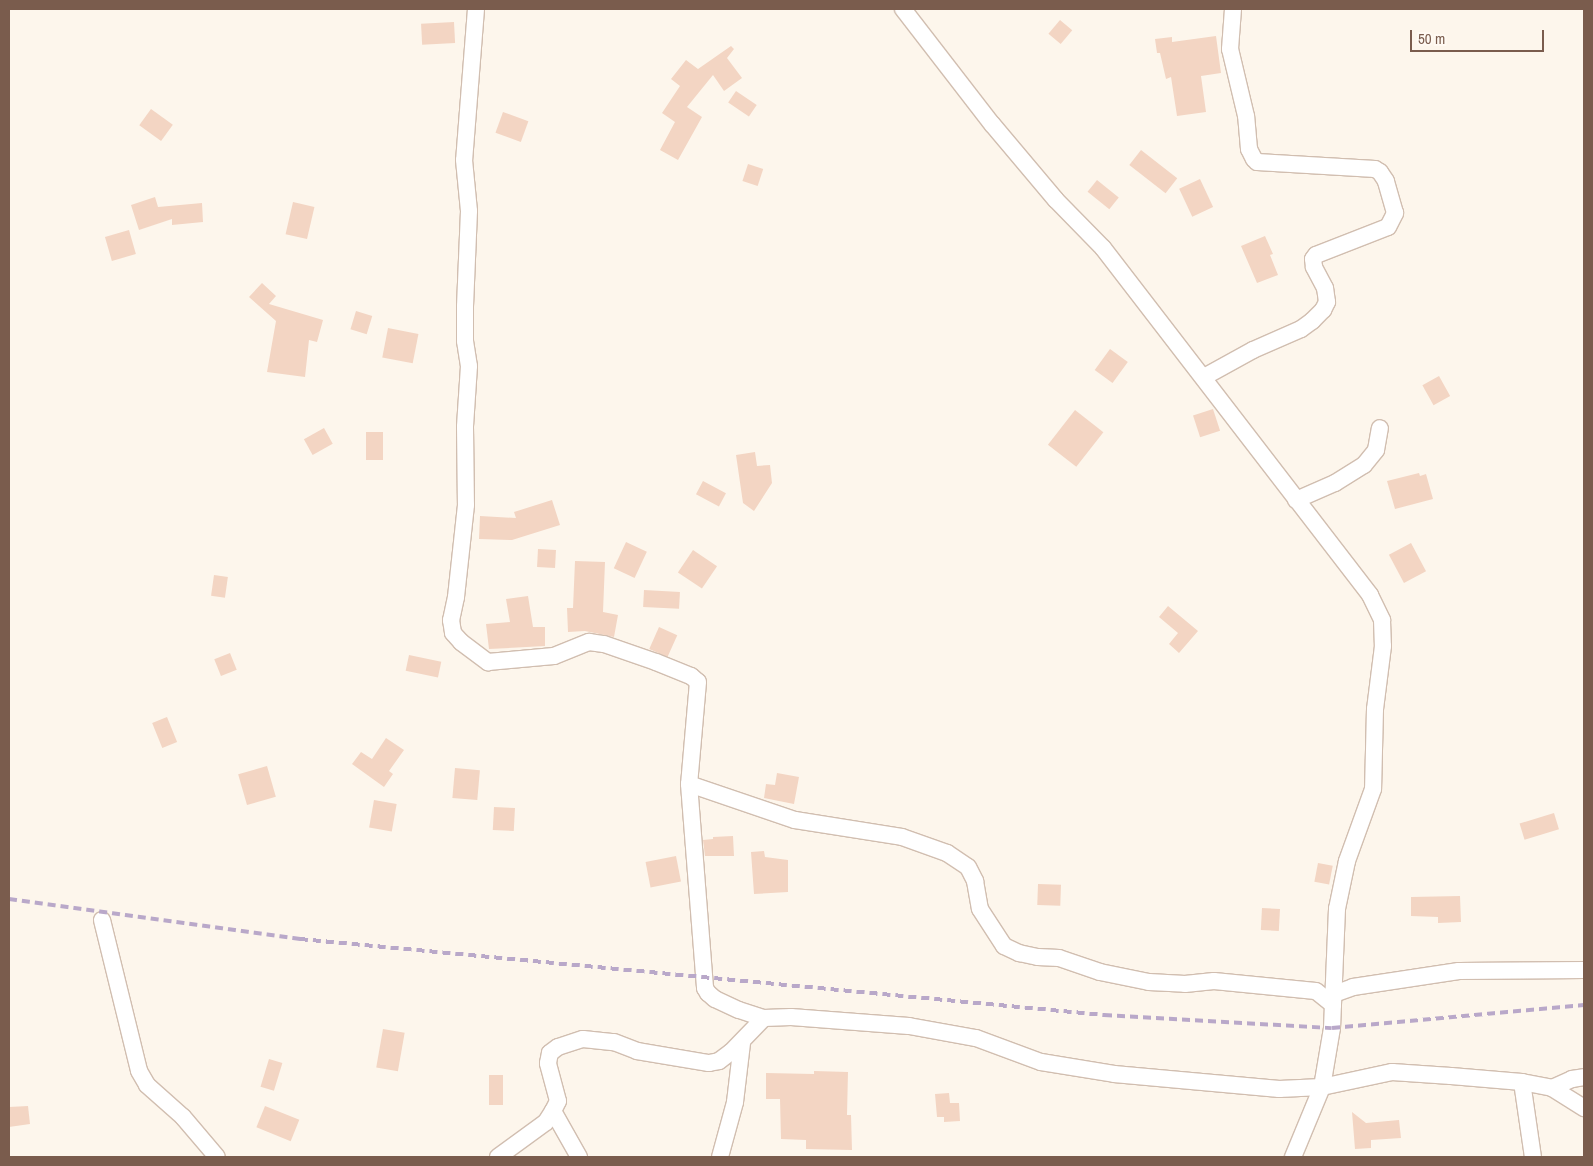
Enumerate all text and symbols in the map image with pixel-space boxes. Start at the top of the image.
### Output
scale bar [1413,20,1547,52]
text: 50 m [1418,28,1445,49]

